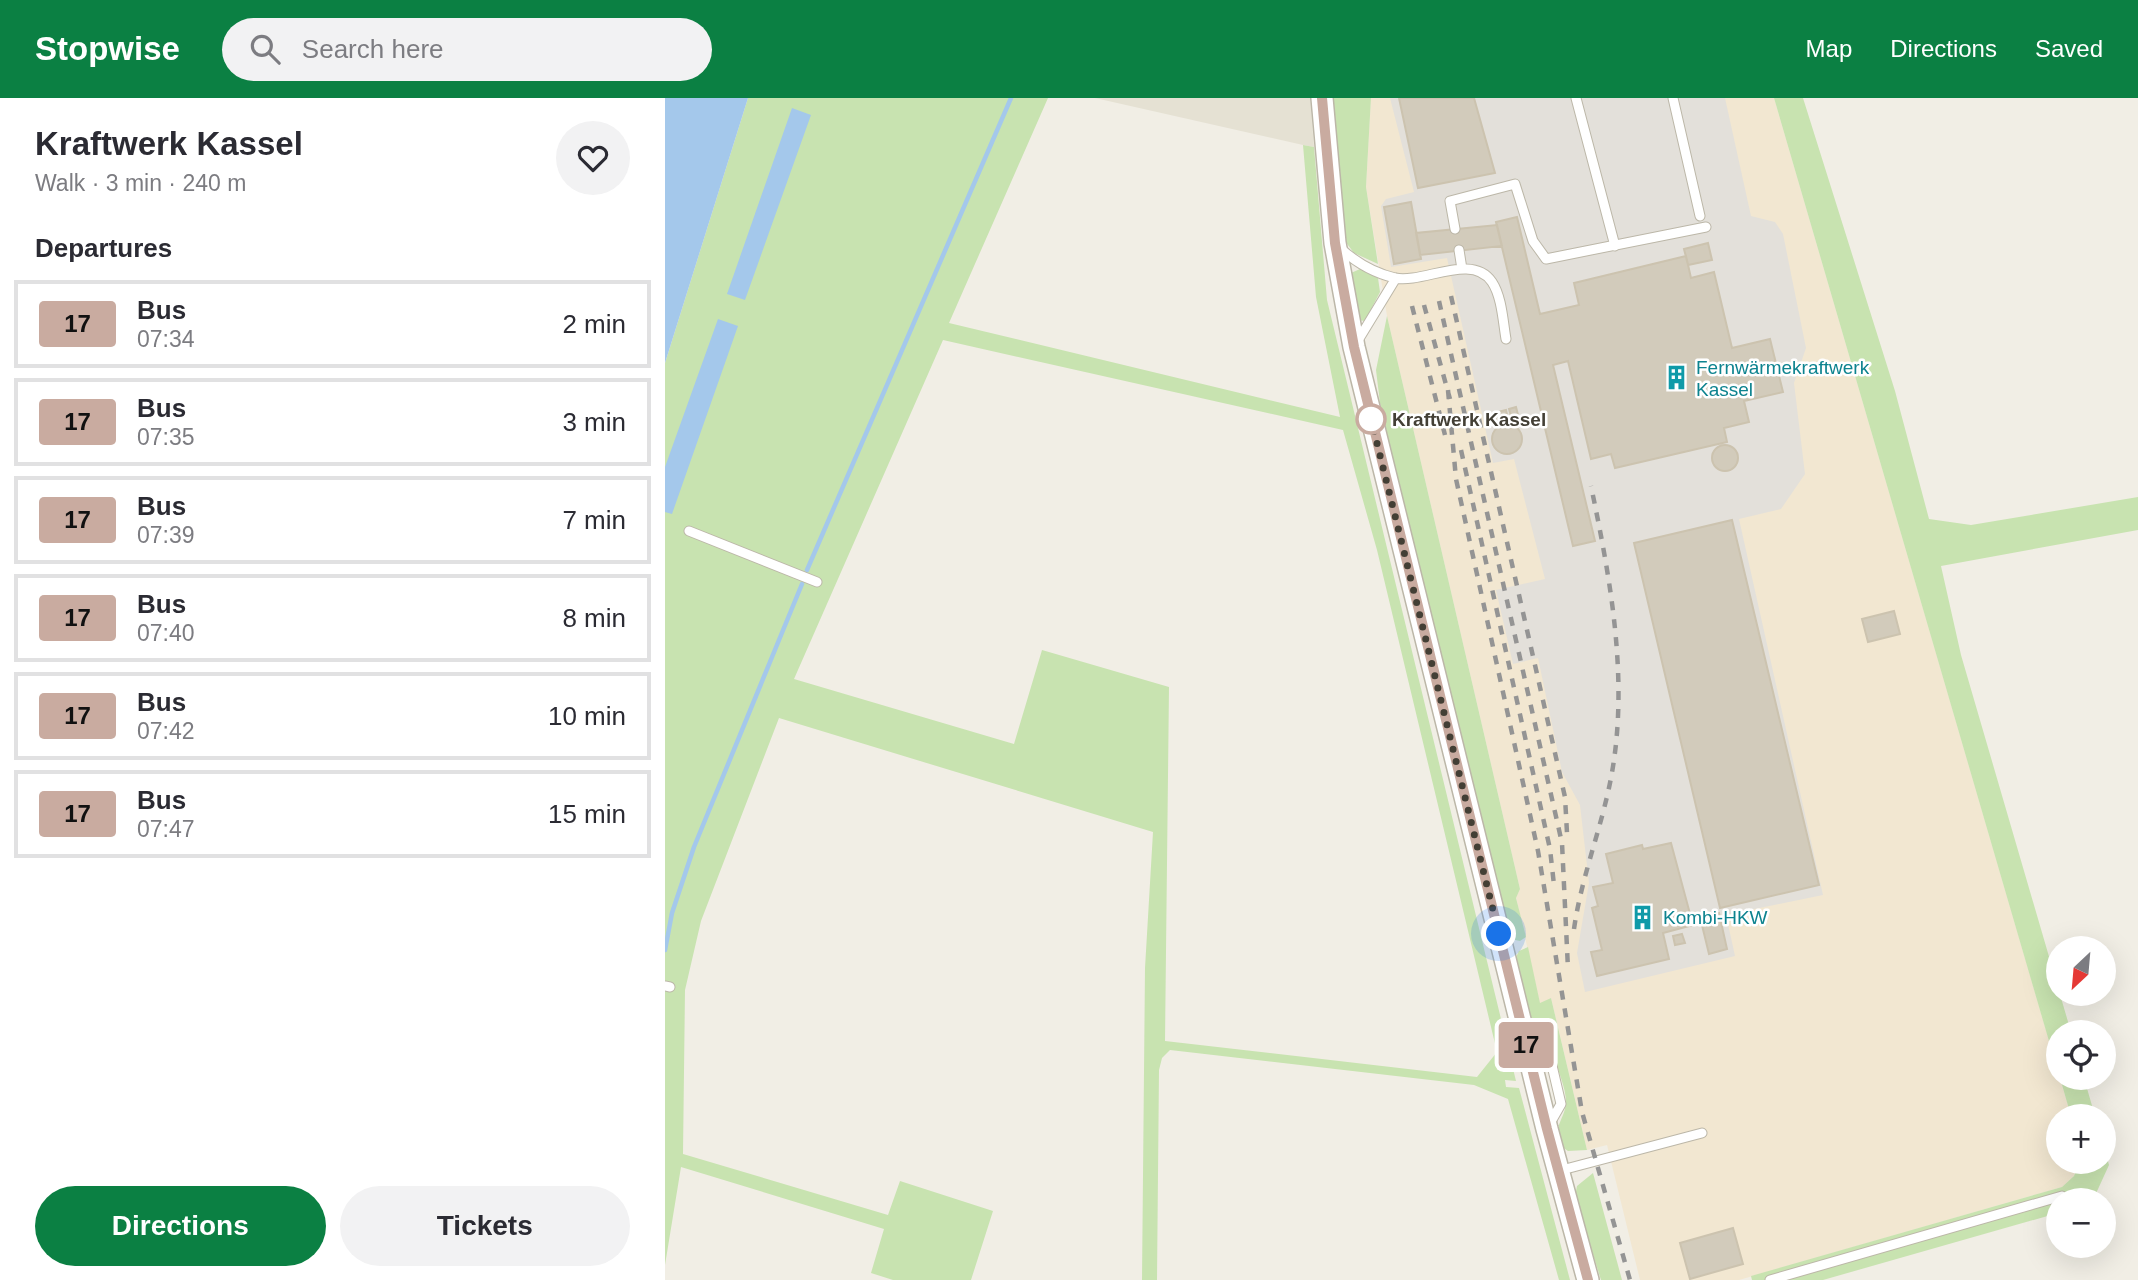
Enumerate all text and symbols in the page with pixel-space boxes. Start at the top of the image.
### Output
search box [222,18,712,81]
text: Stopwise [35,30,180,67]
icon: search [246,30,284,68]
text: Search here [302,34,444,64]
text: Map [1806,35,1852,62]
text: Directions [1890,35,1997,62]
text: Saved [2035,35,2103,62]
button: heart [556,121,630,195]
text: Kraftwerk Kassel [35,125,303,162]
text: Walk · 3 min · 240 m [35,170,246,196]
text: Departures [35,233,172,263]
text: Bus [137,295,186,325]
text: 2 min [562,309,626,339]
text: 17 [64,310,91,337]
text: 07:34 [137,326,195,352]
place label: Fernwärmekraftwerk Kassel [1696,357,1870,400]
building icon: Fernwärmekraftwerk Kassel [1662,364,1690,392]
text: Bus [137,393,186,423]
marker: Kraftwerk Kassel [1356,404,1386,434]
text: 3 min [562,407,626,437]
text: 17 [64,408,91,435]
place label: Kraftwerk Kassel [1392,409,1546,430]
text: 07:35 [137,424,195,450]
text: Bus [137,491,186,521]
text: 7 min [562,505,626,535]
text: 17 [64,506,91,533]
text: 07:39 [137,522,195,548]
text: Bus [137,589,186,619]
text: 8 min [562,603,626,633]
text: 17 [64,604,91,631]
text: 07:40 [137,620,195,646]
text: Bus [137,687,186,717]
text: 10 min [548,701,626,731]
text: 17 [64,702,91,729]
text: 07:42 [137,718,195,744]
text: Bus [137,785,186,815]
text: 15 min [548,799,626,829]
text: 17 [64,800,91,827]
text: 07:47 [137,816,195,842]
building icon: Kombi-HKW [1629,903,1657,931]
place label: Kombi-HKW [1663,907,1768,928]
your location [1481,916,1516,951]
north arrow [2046,936,2116,1006]
map controls [2046,936,2116,1258]
button: locate [2046,1020,2116,1090]
line badge: 17 [1495,1022,1557,1068]
text: 17 [1513,1031,1539,1058]
button: + [2046,1104,2116,1174]
button: Directions [35,1186,326,1266]
button: Tickets [340,1186,630,1266]
button: − [2046,1188,2116,1258]

